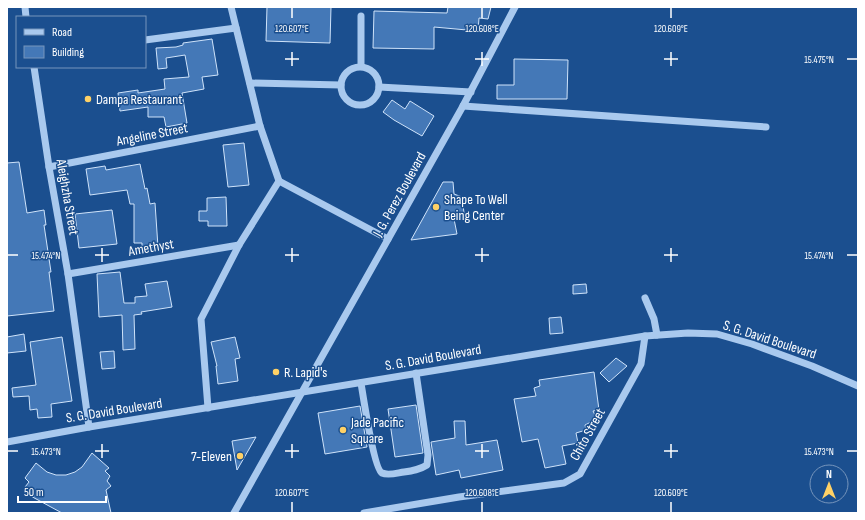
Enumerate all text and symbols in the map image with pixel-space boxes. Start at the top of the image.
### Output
legend [16,16,146,68]
text: 120.607°E [275,23,309,35]
text: 120.608°E [465,23,499,35]
text: 120.609°E [654,23,688,35]
text: Road [52,25,72,40]
text: Building [52,45,84,60]
text: 15.475°N [804,54,834,66]
place label: Dampa Restaurant [96,91,183,108]
marker: Dampa Restaurant [83,94,93,104]
street label: Angeline Street [114,119,189,150]
street label: J. G. Perez Boulevard [369,149,430,240]
street label: Aleighzha Street [52,157,83,236]
place label: Shape To Well Being Center [444,191,508,224]
marker: Shape To Well Being Center [431,202,441,212]
street label: Amethyst [126,235,175,260]
text: 15.474°N [32,250,60,262]
text: 15.474°N [805,250,833,262]
street label: S. G. David Boulevard [721,316,819,363]
street label: S. G. David Boulevard [384,341,483,374]
place label: R. Lapid's [284,364,327,381]
marker: R. Lapid's [271,367,281,377]
street label: S. G. David Boulevard [65,394,164,426]
street label: Chito Street [566,405,609,463]
place label: Jade Pacific Square [350,414,404,447]
marker: Jade Pacific Square [338,425,348,435]
text: 15.473°N [31,446,61,458]
text: 15.473°N [804,446,834,458]
place label: 7-Eleven [191,448,232,465]
marker: 7-Eleven [235,451,245,461]
north arrow [809,464,849,504]
text: N [826,468,832,481]
scale bar [18,478,106,504]
text: 50 m [24,485,44,500]
text: 120.607°E [275,487,309,499]
text: 120.608°E [465,487,499,499]
text: 120.609°E [654,487,688,499]

